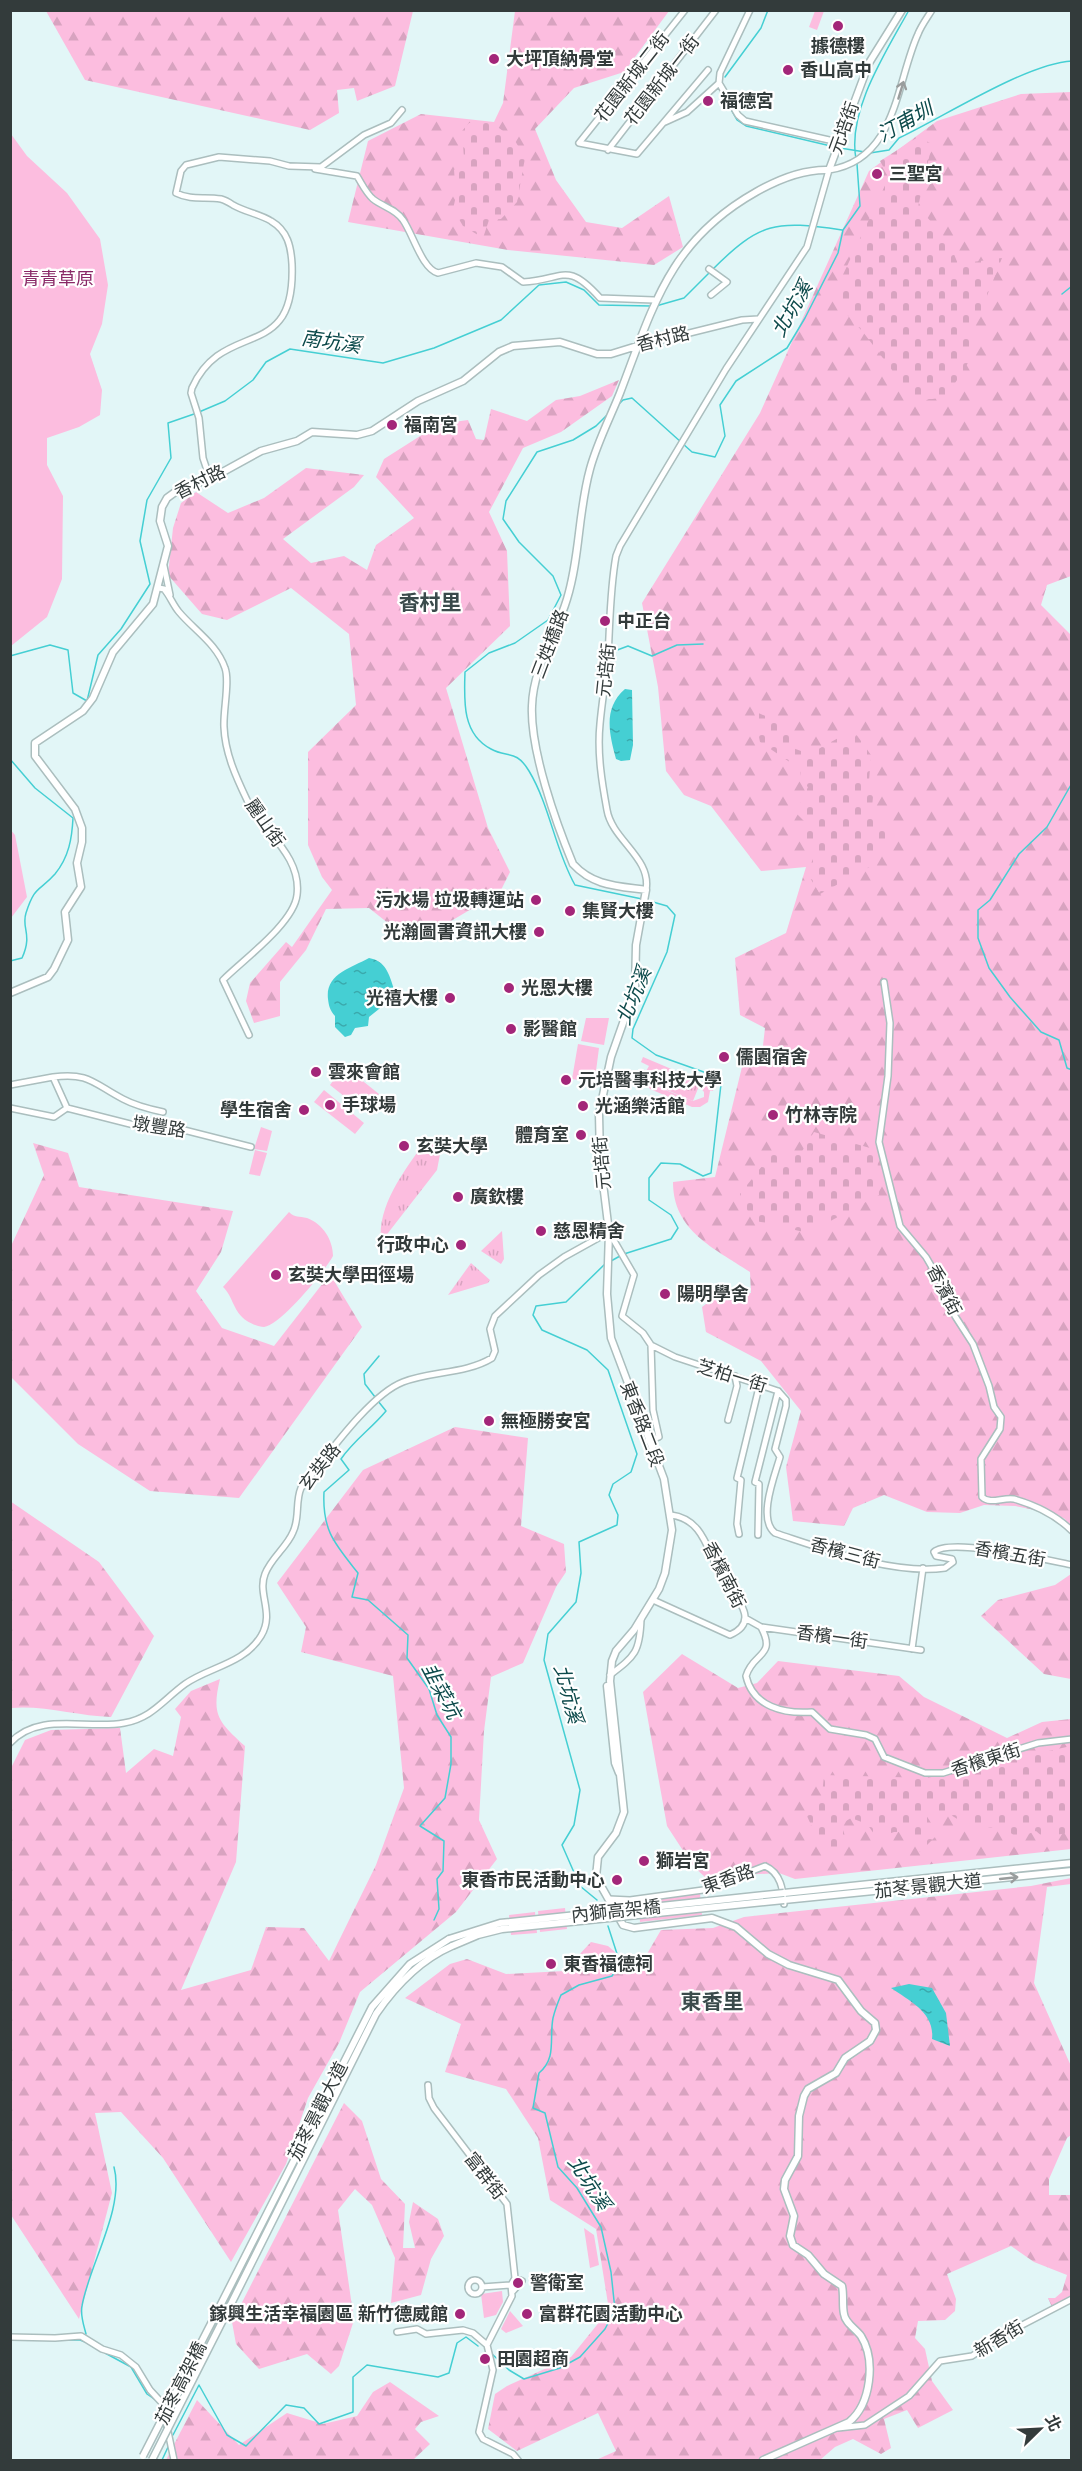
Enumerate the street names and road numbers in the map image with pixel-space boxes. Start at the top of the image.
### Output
street label: 花園新城二街 [589,27,675,127]
street label: 花園新城一街 [619,30,705,130]
street label: 元培街 [823,99,865,157]
street label: 香村路 [634,321,692,357]
street label: 香村路 [170,459,230,505]
street label: 三姓橋路 [526,606,574,682]
street label: 元培街 [591,642,621,698]
street label: 麗山街 [240,794,290,852]
street label: 墩豐路 [130,1111,188,1143]
street label: 元培街 [588,1135,616,1191]
street label: 香濱街 [921,1260,967,1320]
street label: 芝柏一街 [694,1354,770,1398]
street label: 東香路二段 [615,1378,669,1470]
street label: 玄奘路 [294,1438,346,1496]
street label: 香檳三街 [807,1532,883,1574]
street label: 香檳五街 [972,1536,1048,1572]
street label: 香檳南街 [697,1537,751,1613]
street label: 香檳一街 [795,1620,869,1654]
street label: 香檳東街 [948,1737,1024,1783]
street label: 東香路 [699,1859,757,1899]
street label: 茄苳景觀大道 [873,1868,983,1904]
street label: 內獅高架橋 [570,1894,662,1928]
street label: 茄苳景觀大道 [283,2057,353,2165]
street label: 富群街 [459,2147,511,2205]
street label: 新香街 [970,2315,1028,2363]
street label: 茄苳高架橋 [150,2337,212,2429]

